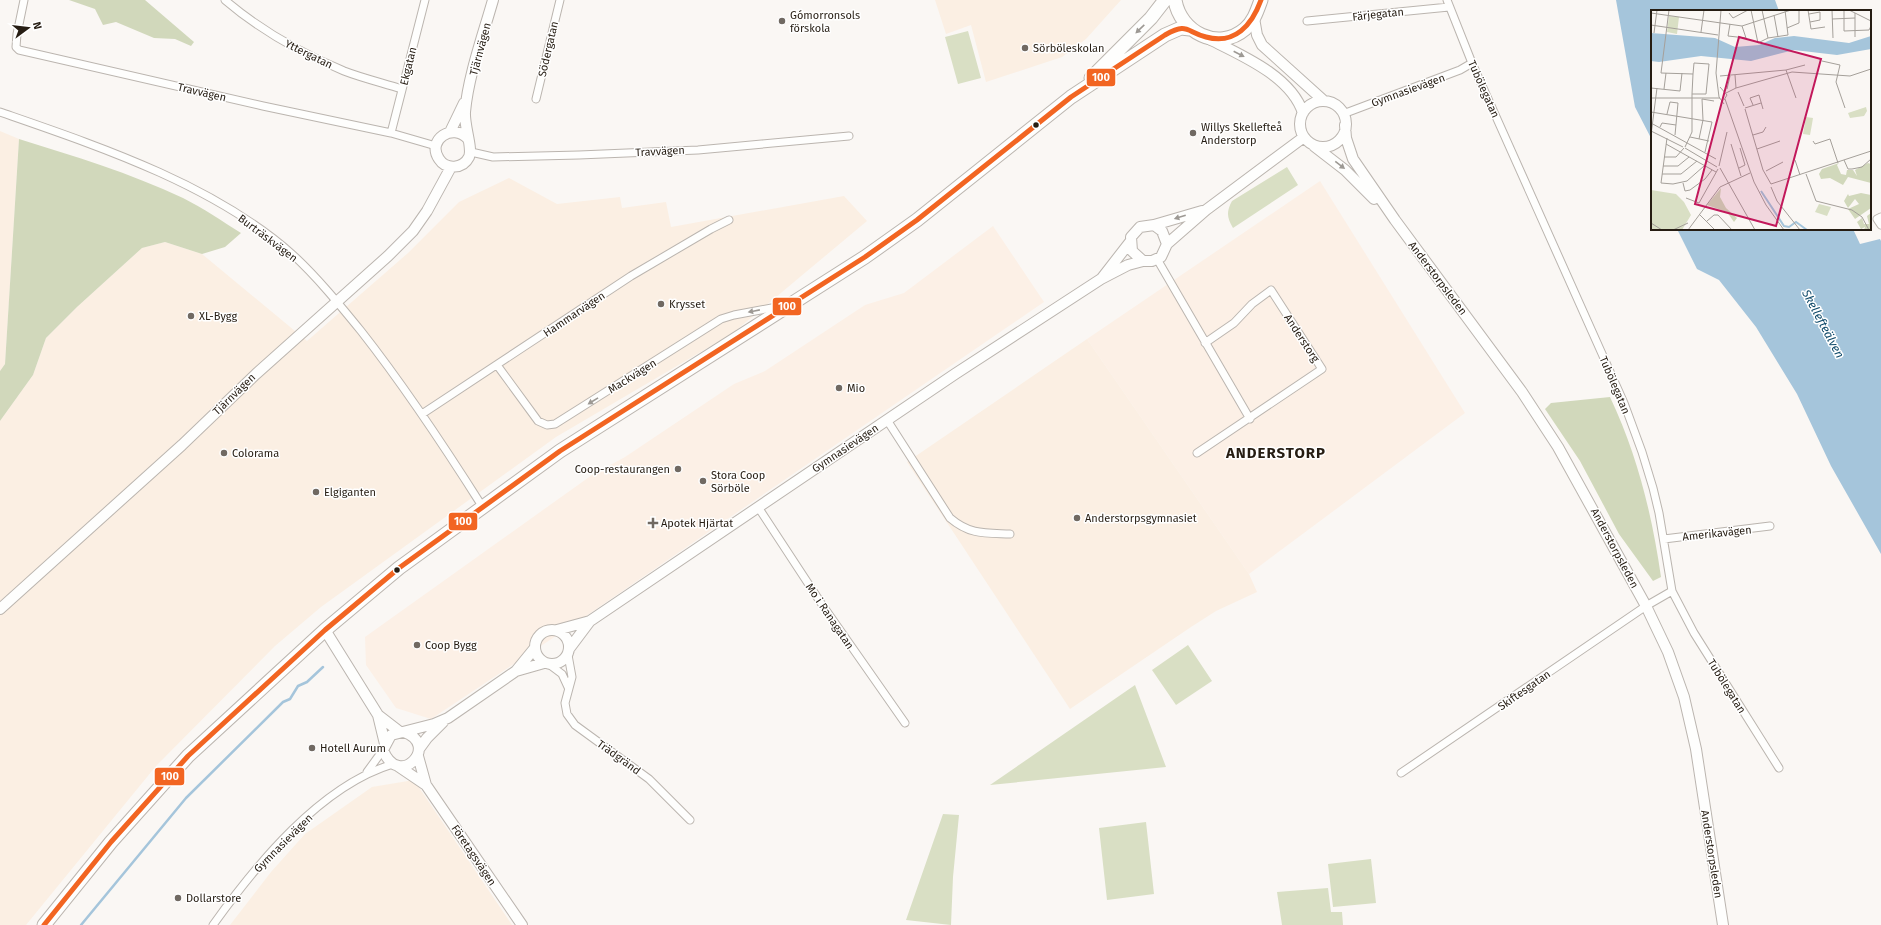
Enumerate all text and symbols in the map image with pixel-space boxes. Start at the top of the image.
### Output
street label: Färjegatan [1352,5,1404,24]
north arrow [8,8,48,48]
place label: Gómorronsols förskola [790,9,860,35]
inset map [1651,10,1871,230]
marker: Gómorronsols förskola [777,16,787,26]
text: N [30,20,44,31]
street label: Södergatan [536,20,561,78]
street label: Tjärnvägen [467,21,494,77]
one-way arrow [1135,24,1145,34]
street label: Yttergatan [283,37,335,72]
place label: Sörböleskolan [1033,42,1104,55]
marker: Sörböleskolan [1020,43,1030,53]
street label: Ekgatan [397,45,420,87]
one-way arrow [1233,51,1244,57]
street label: Tubölegatan [1465,58,1502,120]
line badge: 100 [1086,68,1116,87]
text: 100 [1092,71,1111,84]
street label: Gymnasievägen [1370,71,1447,110]
street label: Travvägen [176,81,227,104]
unlabelled marker [1031,120,1041,130]
place label: Willys Skellefteå Anderstorp [1201,121,1282,147]
marker: Willys Skellefteå Anderstorp [1188,128,1198,138]
street label: Travvägen [635,144,685,159]
one-way arrow [1334,161,1345,170]
street label: Burträskvägen [235,212,300,265]
one-way arrow [1174,215,1186,221]
street label: Anderstorpsleden [1406,239,1470,318]
water label: Skellefteälven [1799,286,1847,361]
street label: Hammarvägen [541,289,608,340]
line badge: 100 [772,297,802,316]
place label: Krysset [669,298,705,311]
marker: Krysset [656,299,666,309]
text: 100 [778,300,797,313]
one-way arrow [748,309,760,315]
place label: XL-Bygg [199,310,238,323]
marker: XL-Bygg [186,311,196,321]
street label: Anderstorg [1281,312,1322,365]
street label: Tubölegatan [1597,354,1633,416]
street label: Mackvägen [606,356,659,396]
street label: Tjärnvägen [210,371,258,418]
place label: Mio [847,382,865,395]
marker: Mio [834,383,844,393]
one-way arrow [587,397,599,404]
street label: Gymnasievägen [810,421,881,475]
district label: ANDERSTORP [1225,444,1326,462]
place label: Colorama [232,447,279,460]
marker: Colorama [219,448,229,458]
place label: Coop-restaurangen [575,463,670,476]
marker: Coop-restaurangen [673,464,683,474]
place label: Stora Coop Sörböle [711,469,765,495]
marker: Stora Coop Sörböle [698,476,708,486]
place label: Elgiganten [324,486,376,499]
marker: Elgiganten [311,487,321,497]
street label: Anderstorpsleden [1588,506,1641,591]
line badge: 100 [448,512,478,531]
place label: Anderstorpsgymnasiet [1085,512,1197,525]
marker: Anderstorpsgymnasiet [1072,513,1082,523]
text: 100 [454,515,473,528]
place label: Apotek Hjärtat [661,517,733,530]
marker: Apotek Hjärtat [648,518,658,528]
street label: Amerikavägen [1682,523,1752,544]
unlabelled marker [392,565,402,575]
street label: Mo i Ranagatan [803,581,856,652]
place label: Coop Bygg [425,639,477,652]
marker: Coop Bygg [412,640,422,650]
street label: Tubölegatan [1705,657,1748,716]
street label: Skiftesgatan [1496,668,1553,713]
street label: Trädgränd [595,737,643,777]
place label: Hotell Aurum [320,742,386,755]
marker: Hotell Aurum [307,743,317,753]
line badge: 100 [154,767,185,786]
text: 100 [161,770,180,783]
street label: Anderstorpsleden [1698,809,1725,899]
street label: Gymnasievägen [251,811,315,875]
street label: Företagsvägen [448,822,499,888]
place label: Dollarstore [186,892,241,905]
marker: Dollarstore [173,893,183,903]

